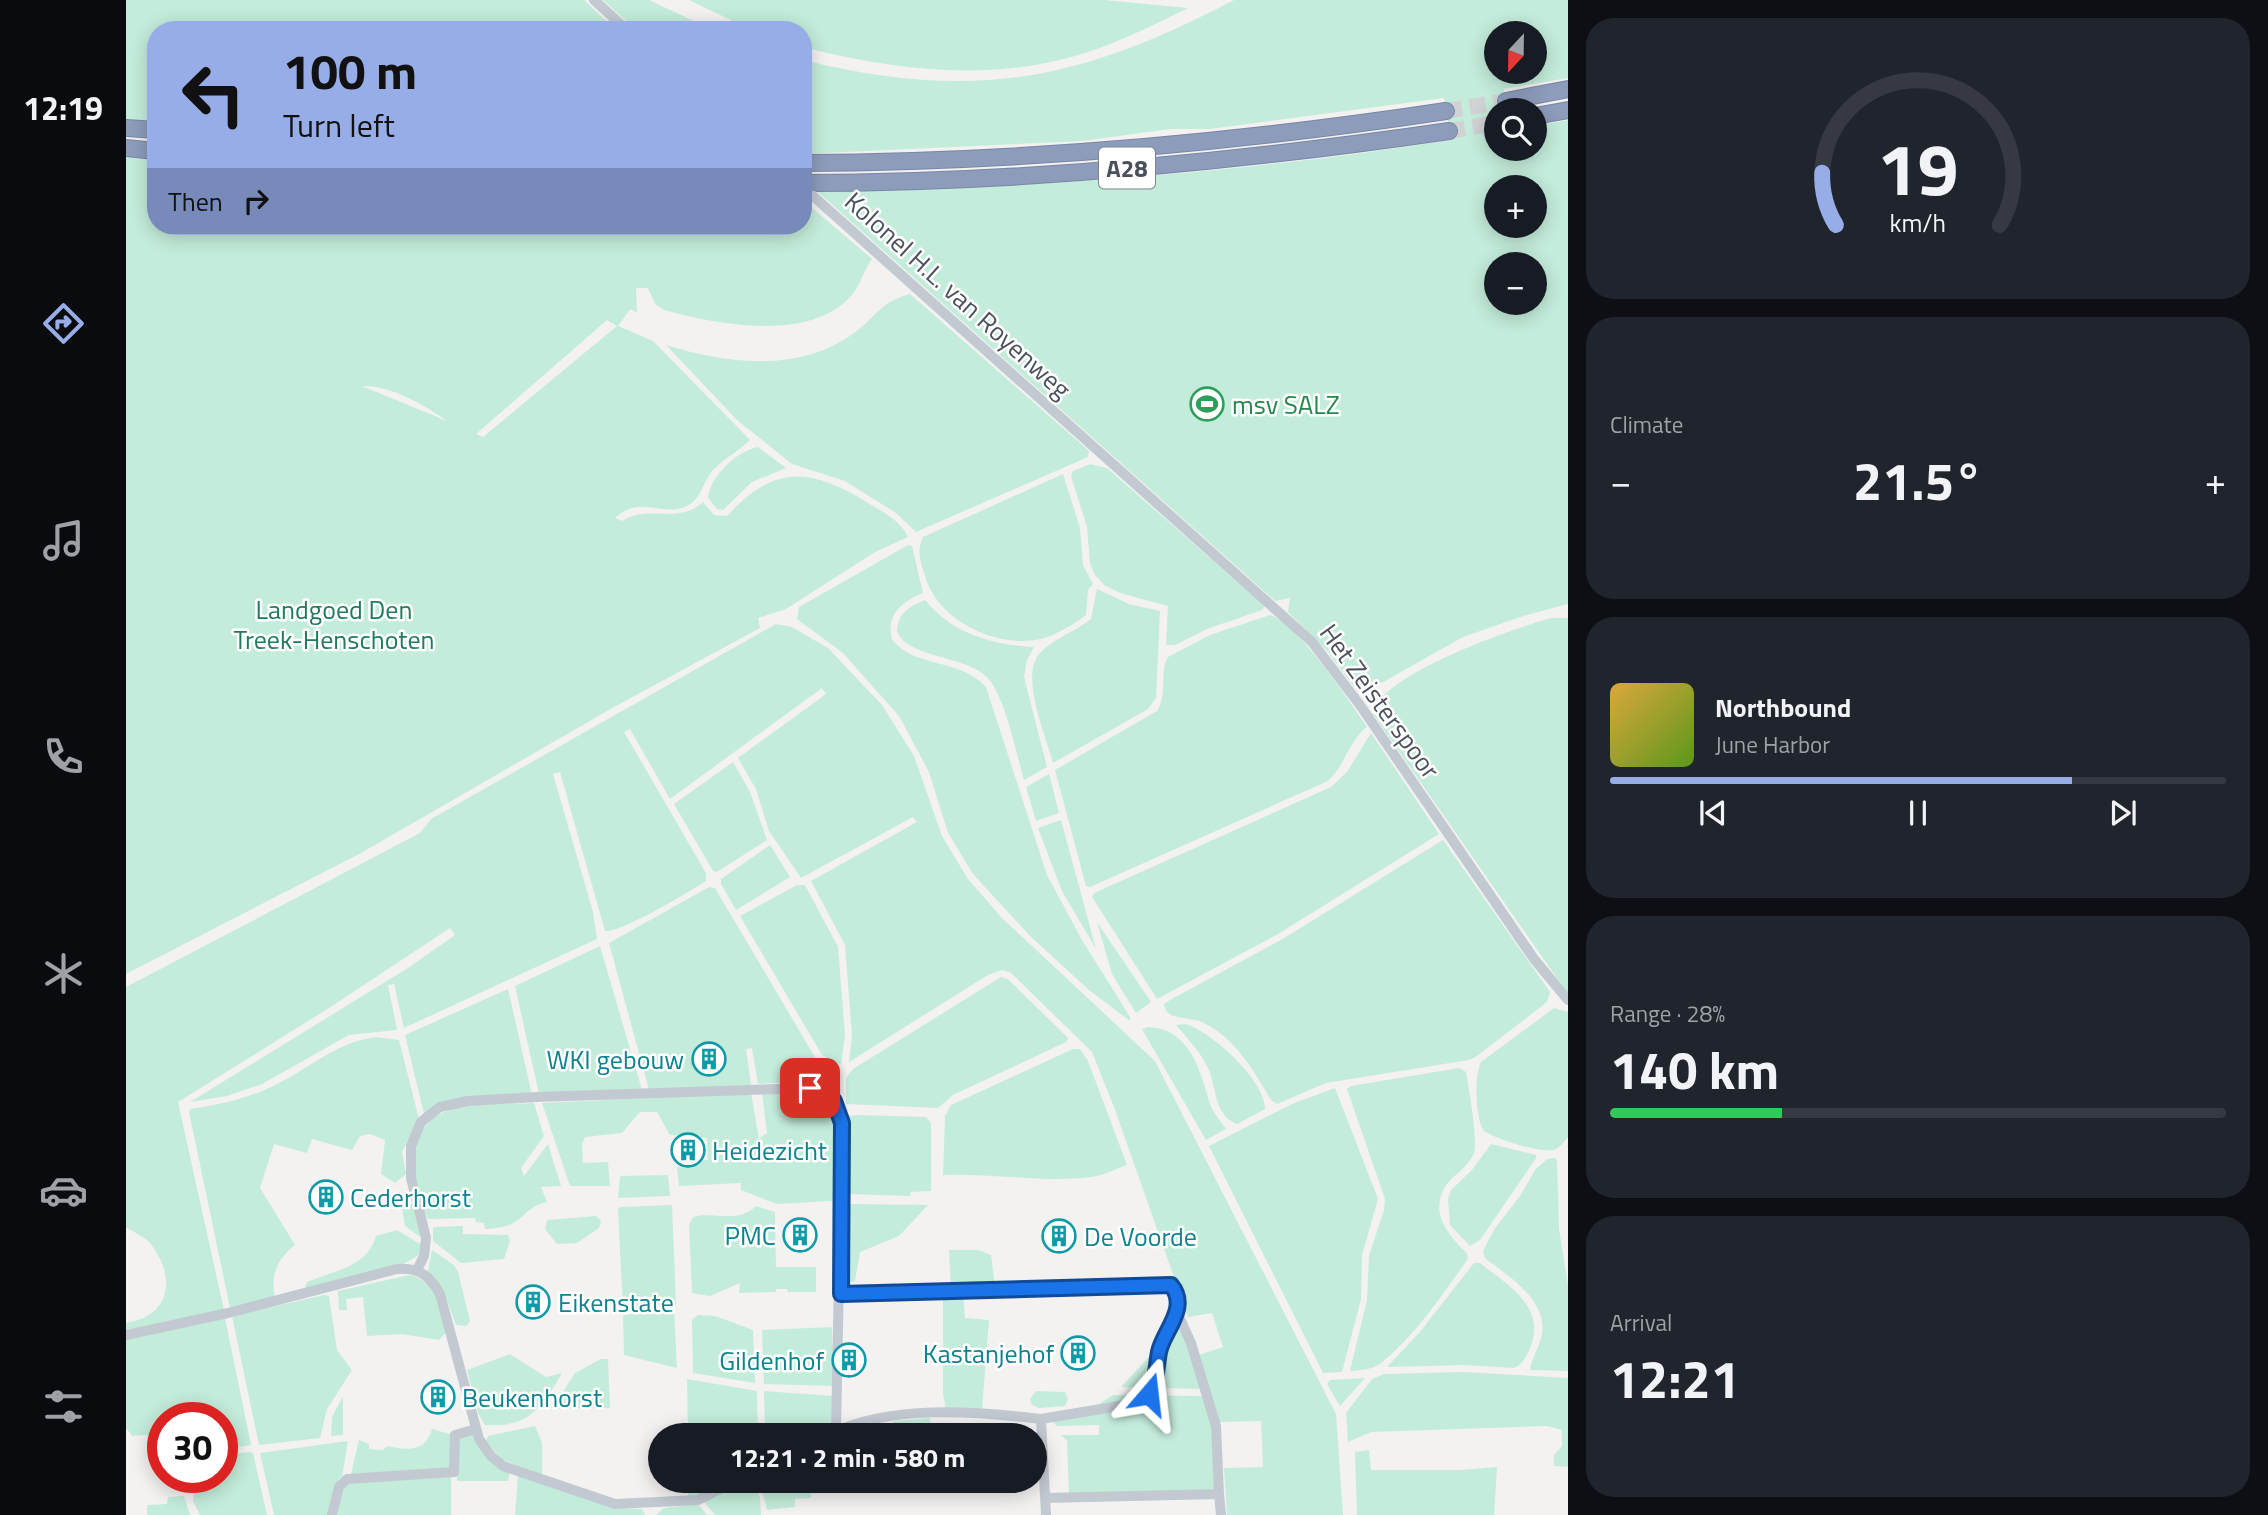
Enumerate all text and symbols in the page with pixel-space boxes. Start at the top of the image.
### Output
north arrow [1484,21,1547,84]
map controls [1484,21,1547,315]
text: 100 m [283,33,417,108]
icon: left [168,49,259,140]
text: 12:19 [23,84,103,132]
button: search [1484,98,1547,161]
text: Turn left [283,101,395,149]
text: 19 [1877,113,1959,223]
road number: A28 [1099,148,1155,188]
button: + [1484,175,1547,238]
text: Then [168,182,223,221]
icon: right [237,182,275,220]
street label: Kolonel H.L. van Royenweg [836,182,1080,408]
text: km/h [1890,204,1946,242]
button: − [1484,252,1547,315]
icon: directions [39,299,88,348]
sports icon: msv SALZ [1188,385,1226,423]
place label: msv SALZ [1232,385,1340,424]
text: Climate [1610,407,1683,442]
text: 21.5° [1853,441,1983,520]
text: − [1610,452,1631,510]
text: + [2205,452,2226,510]
icon: music [39,516,88,565]
park label: Landgoed Den Treek-Henschoten [233,590,435,659]
street label: Het Zeisterspoor [1310,615,1450,787]
text: Northbound [1715,688,1851,727]
text: June Harbor [1715,727,1830,762]
icon: phone [39,732,88,781]
icon: previous [1694,794,1732,832]
icon: pause [1899,794,1937,832]
icon: next [2104,794,2142,832]
icon: climate [39,949,88,998]
text: Range · 28% [1610,996,1725,1031]
text: 140 km [1610,1030,1779,1109]
place label: WKI gebouw [547,1040,684,1079]
building icon: WKI gebouw [690,1040,728,1078]
pin [780,1058,840,1118]
icon: arrive [791,1069,829,1107]
building icon: Heidezicht [669,1131,707,1169]
place label: Heidezicht [712,1131,827,1170]
icon: car [39,1166,88,1215]
building icon: Cederhorst [307,1178,345,1216]
place label: Cederhorst [350,1178,471,1217]
place label: PMC [725,1216,776,1255]
building icon: PMC [781,1216,819,1254]
building icon: De Voorde [1040,1217,1078,1255]
place label: De Voorde [1084,1217,1197,1256]
building icon: Eikenstate [514,1283,552,1321]
place label: Eikenstate [558,1283,674,1322]
text: Arrival [1610,1305,1672,1340]
place label: Kastanjehof [923,1334,1054,1373]
building icon: Kastanjehof [1059,1334,1097,1372]
text: 12:21 [1610,1339,1740,1418]
place label: Gildenhof [719,1341,824,1380]
building icon: Gildenhof [830,1341,868,1379]
position arrow [1112,1357,1186,1431]
building icon: Beukenhorst [419,1378,457,1416]
place label: Beukenhorst [462,1378,602,1417]
icon: filters [39,1382,88,1431]
speed limit sign: 30 [147,1402,238,1493]
text: 12:21 · 2 min · 580 m [730,1438,965,1477]

